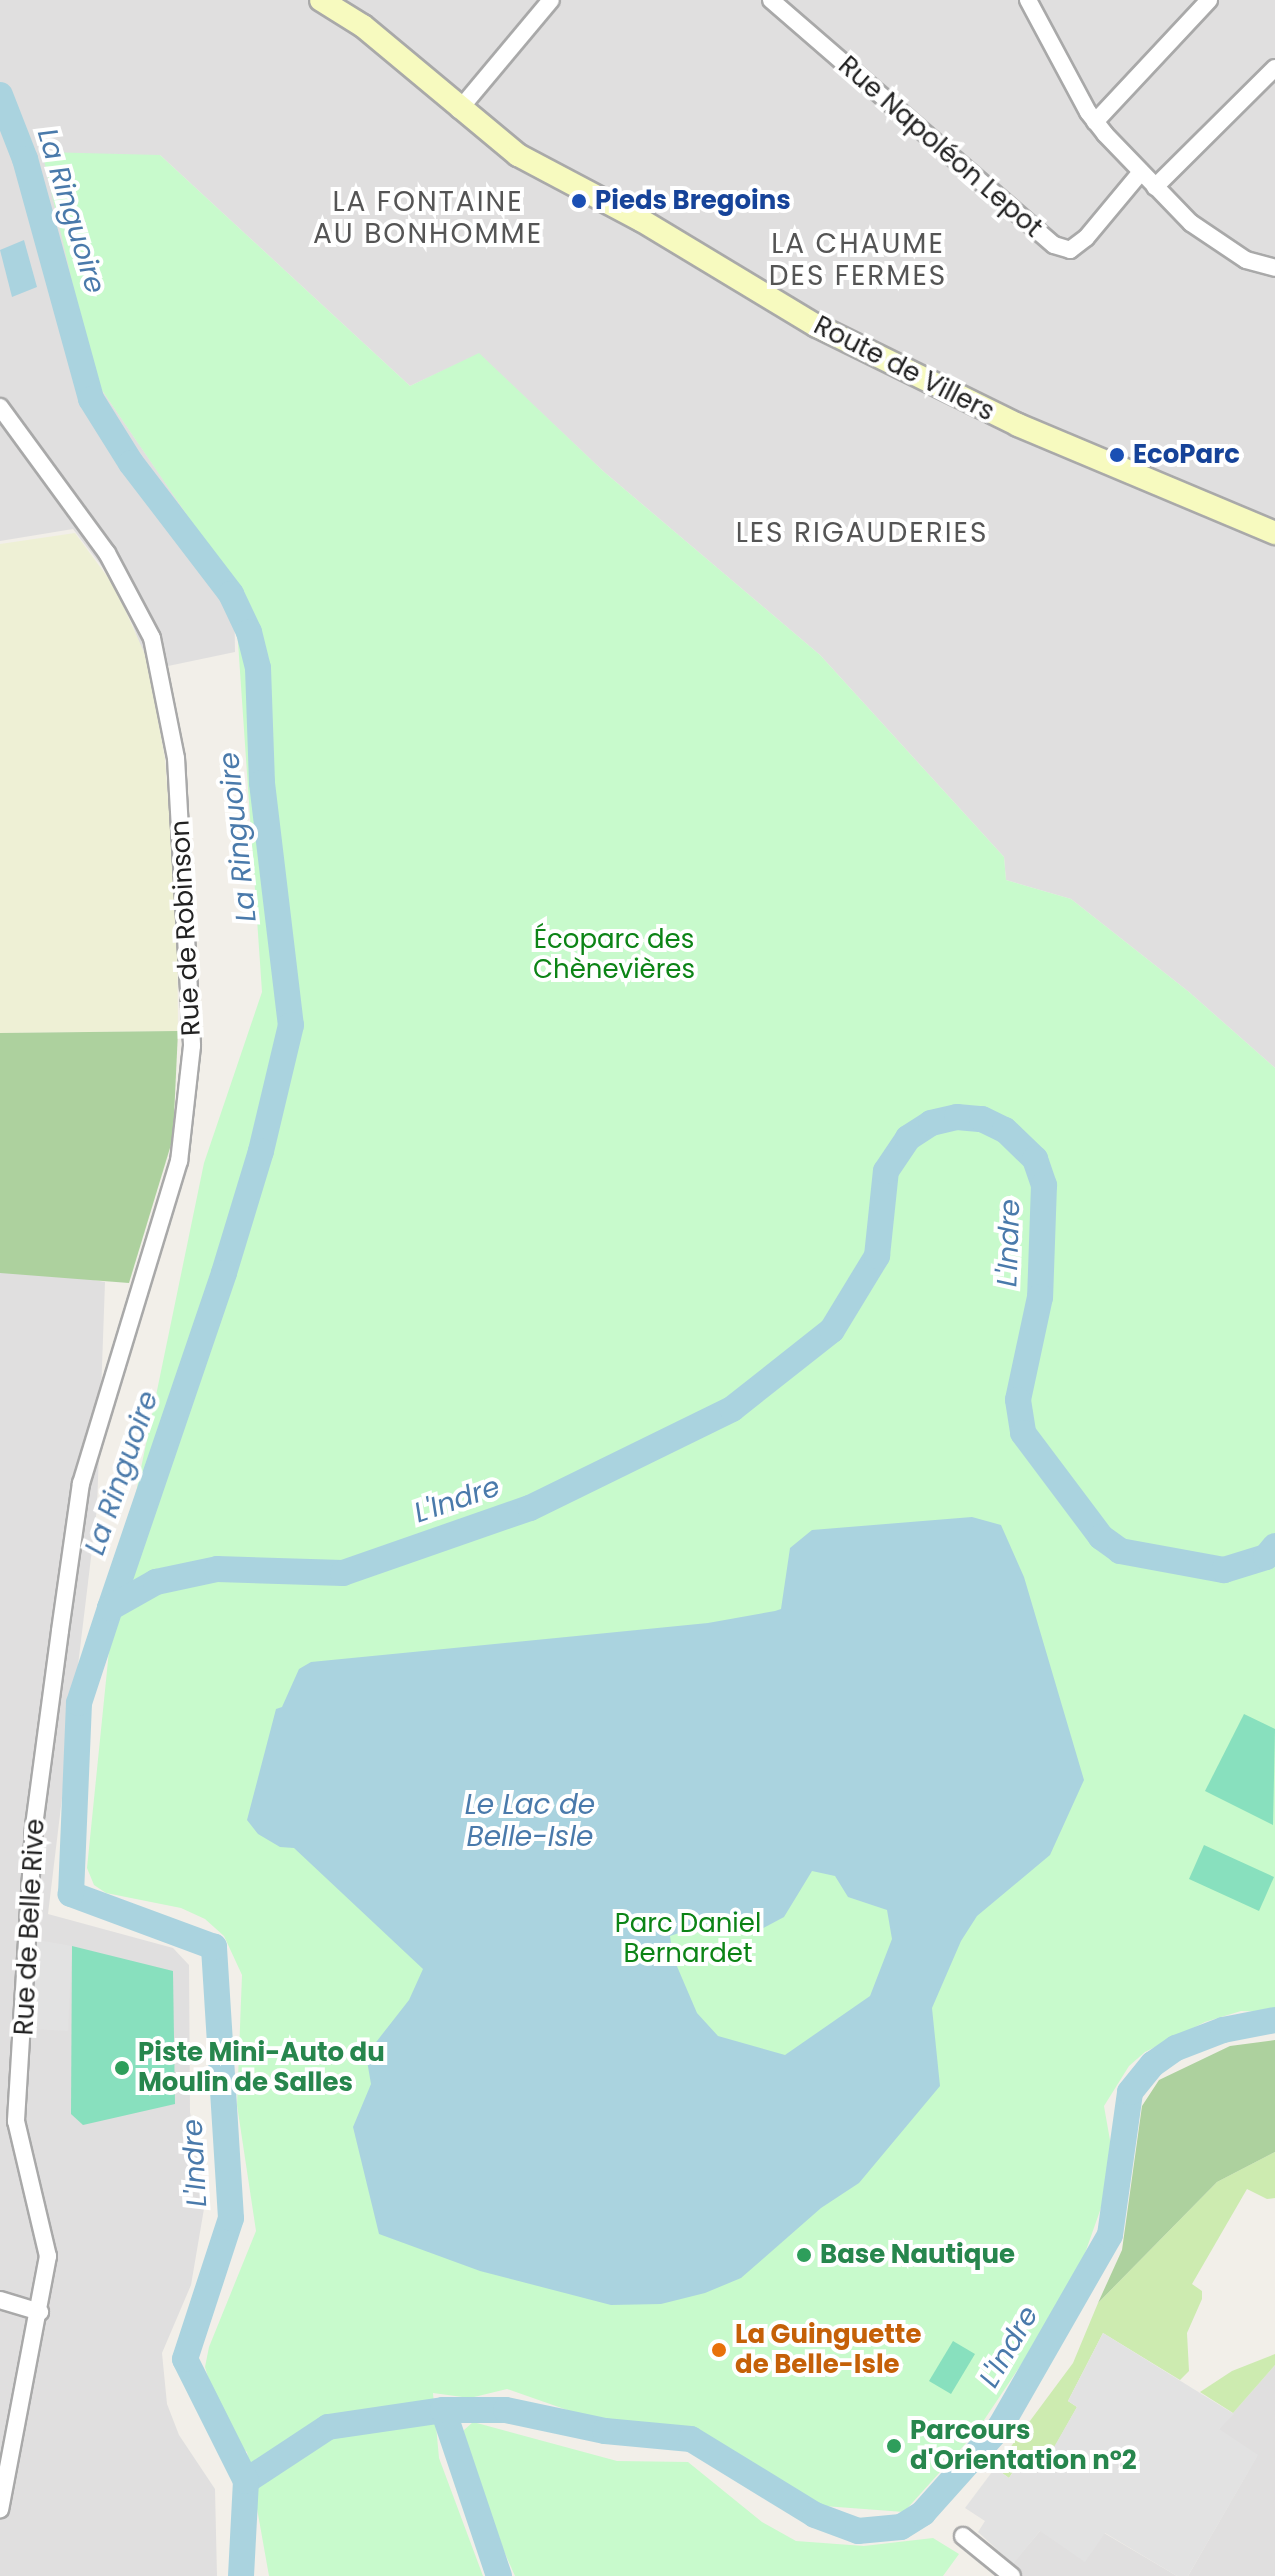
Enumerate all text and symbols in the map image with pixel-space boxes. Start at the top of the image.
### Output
street label: Rue Napoléon Lepot [832,50,1048,244]
water label: La Ringuoire [30,124,112,298]
district label: LA FONTAINE AU BONHOMME [313,185,543,251]
place label: Pieds Bregoins [595,185,791,217]
marker: Pieds Bregoins [570,192,588,210]
district label: LA CHAUME DES FERMES [769,227,947,293]
street label: Route de Villers [809,310,999,428]
place label: EcoParc [1133,439,1240,471]
marker: EcoParc [1108,446,1126,464]
district label: LES RIGAUDERIES [736,516,988,550]
water label: La Ringuoire [212,750,264,924]
street label: Rue de Robinson [165,819,207,1037]
park label: Écoparc des Chènevières [533,924,695,986]
water label: L'Indre [991,1198,1027,1288]
water label: La Ringuoire [78,1387,166,1559]
water label: L'Indre [410,1470,504,1530]
water label: Le Lac de Belle-Isle [465,1788,595,1854]
street label: Rue de Belle Rive [9,1818,51,2036]
park label: Parc Daniel Bernardet [615,1908,761,1970]
place label: Piste Mini-Auto du Moulin de Salles [138,2037,385,2098]
marker: Piste Mini-Auto du Moulin de Salles [113,2059,131,2077]
water label: L'Indre [176,2118,214,2208]
place label: Base Nautique [820,2239,1015,2271]
marker: Base Nautique [795,2246,813,2264]
water label: L'Indre [972,2300,1046,2394]
place label: La Guinguette de Belle-Isle [735,2319,921,2380]
marker: La Guinguette de Belle-Isle [710,2341,728,2359]
place label: Parcours d'Orientation n°2 [910,2415,1137,2476]
marker: Parcours d'Orientation n°2 [885,2437,903,2455]

